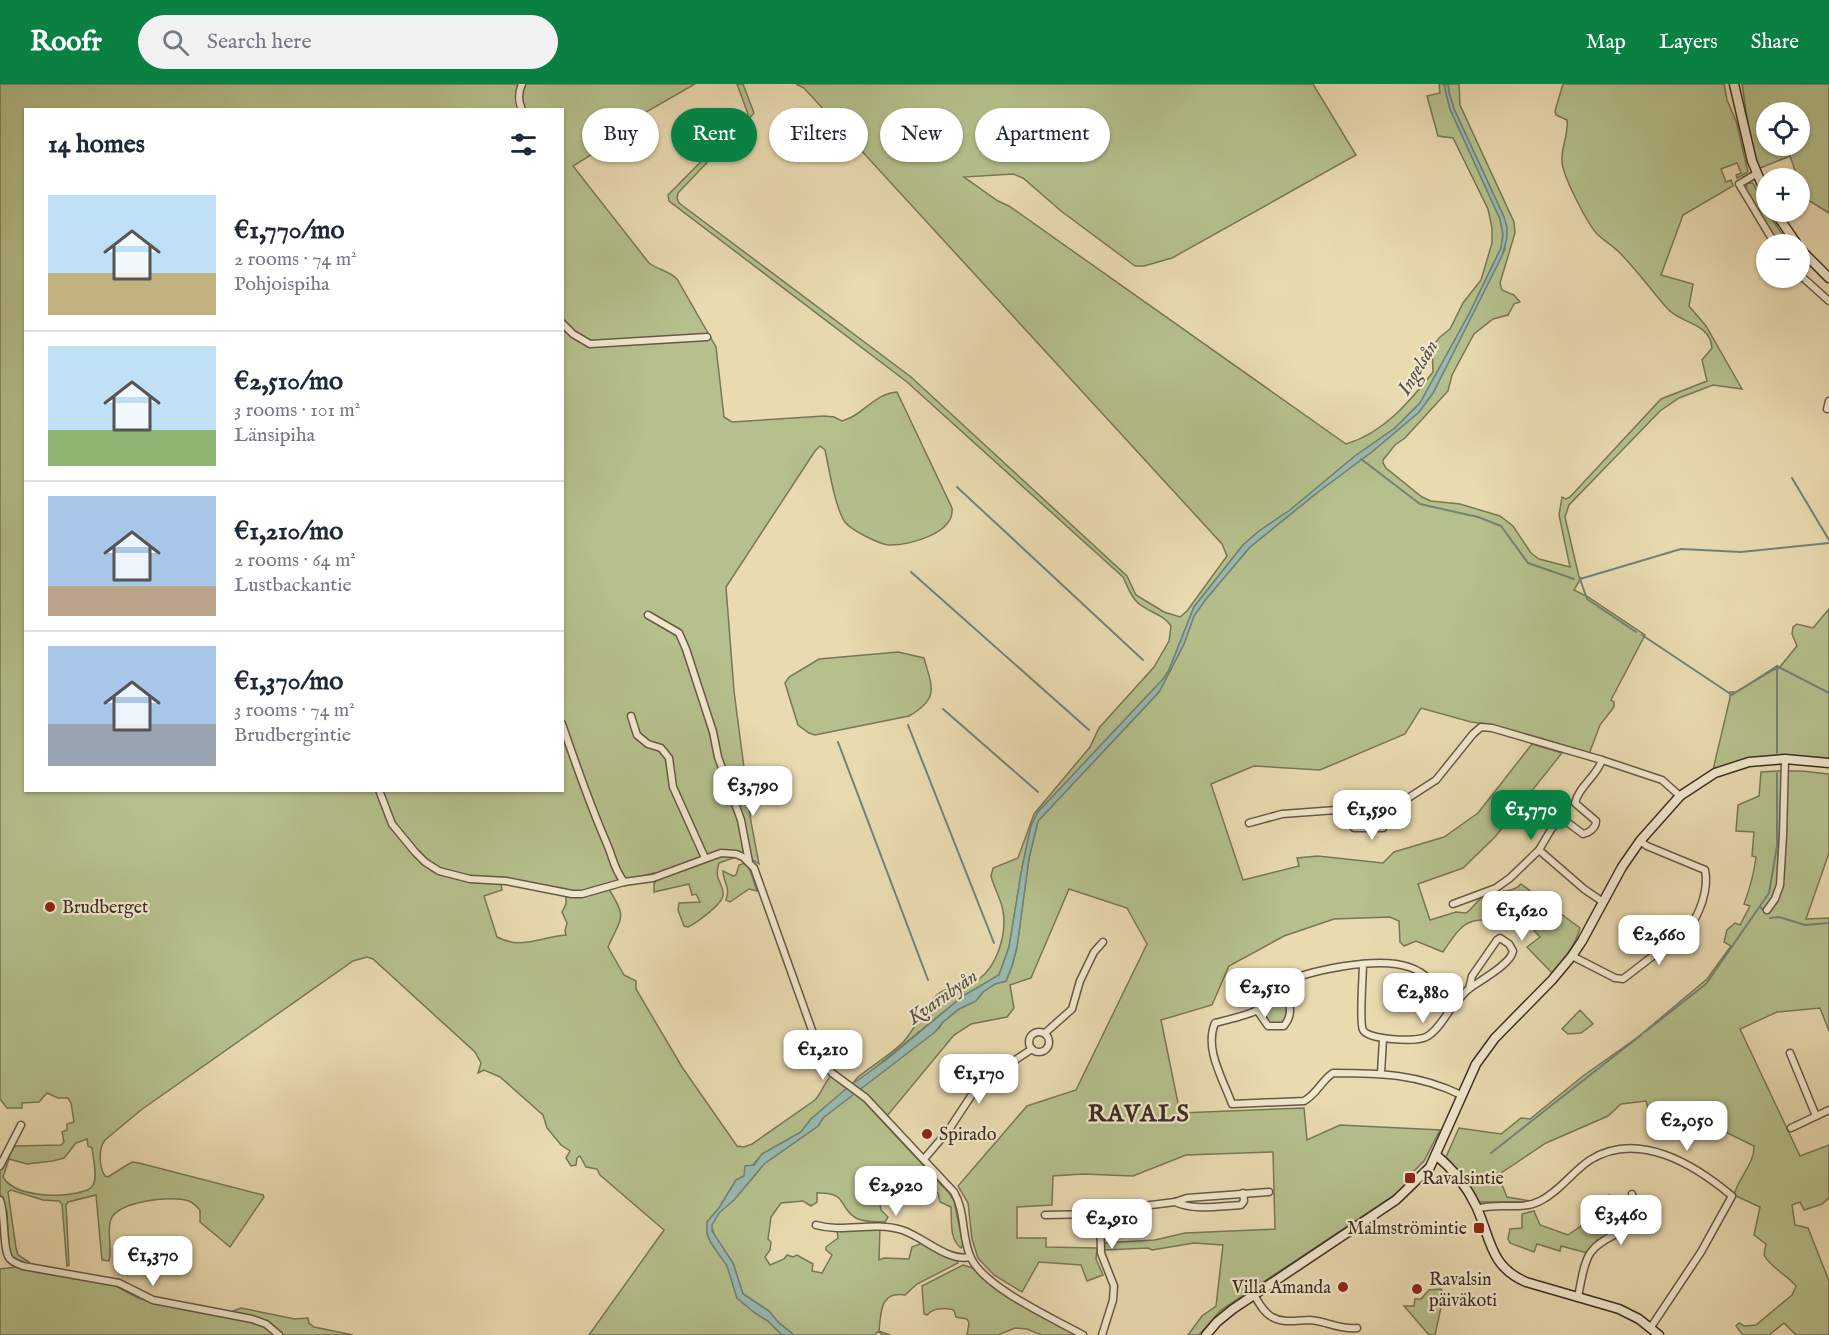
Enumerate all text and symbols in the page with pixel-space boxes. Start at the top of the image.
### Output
search box [138,15,558,69]
text: Roofr [30,25,102,60]
icon: search [159,26,192,59]
text: Search here [207,28,312,56]
text: Map [1586,29,1626,56]
text: Layers [1659,29,1718,56]
text: Share [1751,29,1799,56]
map controls [1756,102,1810,288]
button: locate [1756,102,1810,156]
chip: Buy [582,108,659,162]
chip: Rent [671,108,757,162]
chip: Filters [769,108,868,162]
chip: New [880,108,963,162]
chip: Apartment [975,108,1110,162]
text: 14 homes [48,128,145,161]
icon: filters [507,128,540,161]
button: + [1756,168,1810,222]
text: €1,770/mo [234,214,344,247]
icon: home [96,219,168,291]
button: − [1756,234,1810,288]
text: 2 rooms · 74 m² [234,247,357,272]
text: Pohjoispiha [234,272,330,297]
water label: Ingelsån [1392,336,1445,401]
text: €2,510/mo [234,365,343,398]
icon: home [96,370,168,442]
text: 3 rooms · 101 m² [234,398,360,423]
text: Länsipiha [234,423,315,448]
text: €1,210/mo [234,515,343,548]
icon: home [96,520,168,592]
text: 2 rooms · 64 m² [234,548,356,573]
text: Lustbackantie [234,573,352,598]
text: €1,370/mo [234,665,343,698]
icon: home [96,670,168,742]
text: 3 rooms · 74 m² [234,698,355,723]
text: Brudbergintie [234,723,351,748]
pin: €3,790 [704,766,802,817]
text: €3,790 [727,773,779,798]
pin: €1,590 [1323,790,1421,841]
pin: €1,770 [1482,790,1580,841]
text: €1,590 [1347,797,1397,822]
text: €1,770 [1505,797,1557,822]
pin: €1,620 [1473,891,1571,942]
place label: Brudberget [62,897,148,920]
text: €1,620 [1496,898,1548,923]
marker: Brudberget [43,900,57,914]
pin: €2,660 [1610,915,1708,966]
text: €2,660 [1632,922,1686,947]
water label: Kvarnbyån [902,964,983,1031]
pin: €2,510 [1216,968,1314,1019]
pin: €2,880 [1374,973,1472,1024]
text: €2,510 [1240,975,1290,1000]
text: €2,880 [1397,980,1449,1005]
pin: €1,210 [774,1030,872,1081]
text: €1,210 [797,1037,849,1062]
pin: €1,170 [930,1054,1028,1105]
text: €1,170 [953,1061,1005,1086]
district label: RAVALS [1088,1099,1190,1130]
pin: €2,050 [1638,1101,1736,1152]
text: €2,050 [1660,1108,1714,1133]
place label: Spirado [939,1124,997,1147]
marker: Spirado [920,1127,934,1141]
pin: €2,920 [847,1166,945,1217]
place label: Ravalsintie [1422,1168,1504,1191]
marker: Ravalsintie [1403,1171,1417,1185]
text: €2,920 [869,1173,923,1198]
pin: €3,460 [1572,1195,1670,1246]
pin: €2,910 [1063,1199,1161,1250]
text: €3,460 [1594,1202,1648,1227]
text: €2,910 [1086,1206,1138,1231]
place label: Malmströmintie [1347,1218,1467,1241]
marker: Malmströmintie [1472,1221,1486,1235]
pin: €1,370 [104,1236,202,1287]
text: €1,370 [127,1243,179,1268]
place label: Ravalsin päiväkoti [1429,1269,1497,1313]
place label: Villa Amanda [1231,1277,1331,1300]
marker: Villa Amanda [1336,1280,1350,1294]
marker: Ravalsin päiväkoti [1410,1282,1424,1296]

